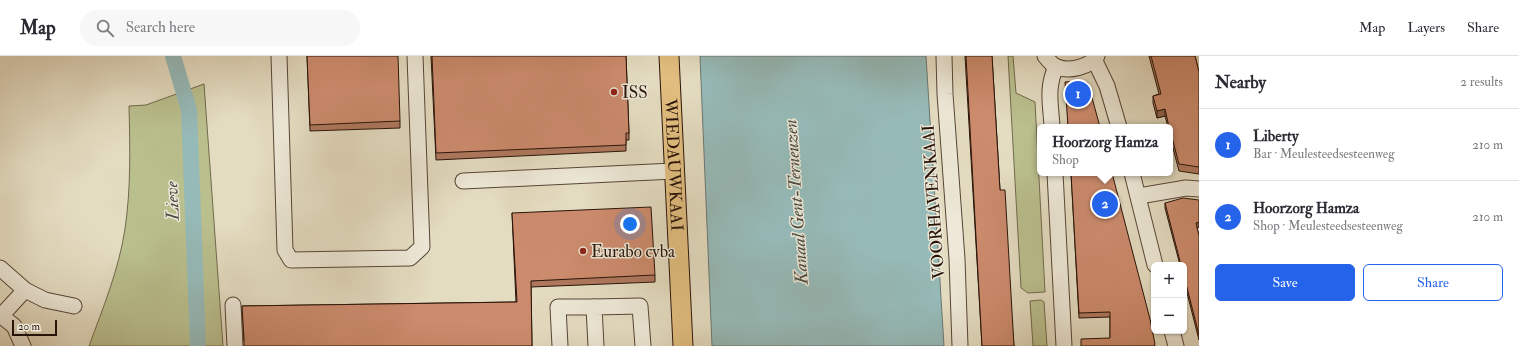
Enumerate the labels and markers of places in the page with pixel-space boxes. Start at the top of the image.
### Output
pin: 1 [1065,79,1091,109]
place label: ISS [622,82,648,103]
marker: ISS [609,87,619,97]
pin: 2 [1092,189,1118,219]
place label: Eurabo cvba [591,241,676,262]
marker: Eurabo cvba [578,246,588,256]

